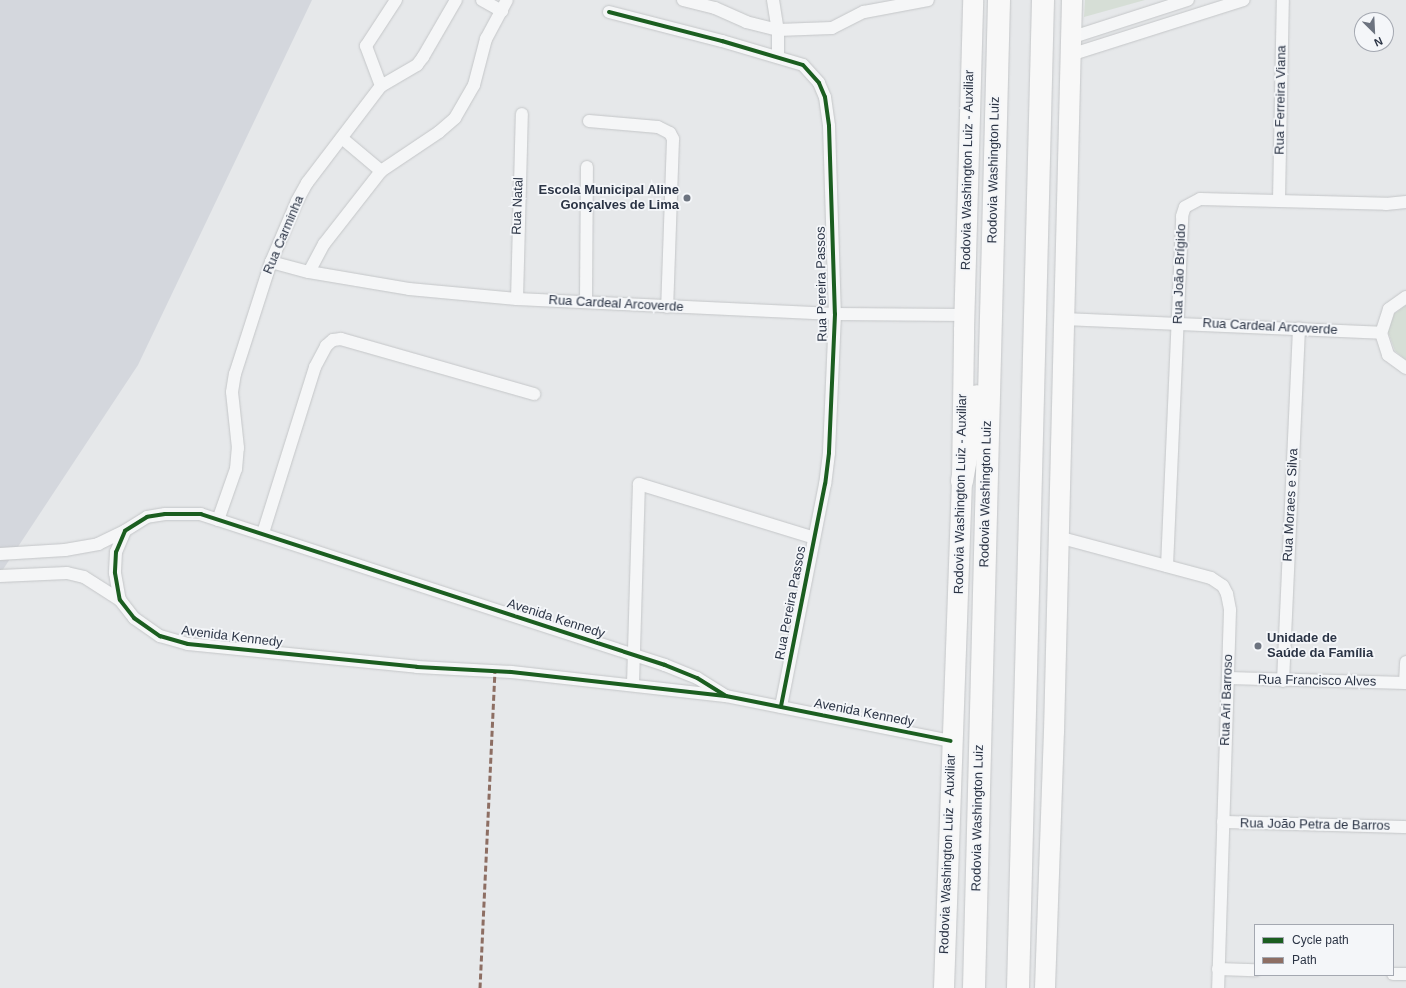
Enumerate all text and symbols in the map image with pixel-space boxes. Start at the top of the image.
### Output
north arrow [1354,12,1394,52]
text: N [1372,35,1385,49]
street label: Rua Ferreira Viana [1272,45,1290,155]
street label: Rodovia Washington Luiz - Auxiliar [958,69,978,271]
street label: Rodovia Washington Luiz [985,96,1003,244]
street label: Rua Natal [509,177,527,235]
place label: Escola Municipal Aline Gonçalves de Lima [538,183,679,214]
street label: Rua Carminha [260,193,308,277]
marker: Escola Municipal Aline Gonçalves de Lima [682,193,692,203]
street label: Rua João Brígido [1170,224,1190,324]
street label: Rua Pereira Passos [813,226,831,342]
street label: Rua Cardeal Arcoverde [548,293,684,315]
street label: Rua Cardeal Arcoverde [1202,316,1338,338]
street label: Rodovia Washington Luiz - Auxiliar [951,393,971,595]
street label: Rodovia Washington Luiz [977,420,995,568]
street label: Rua Moraes e Silva [1280,448,1302,562]
street label: Rua Pereira Passos [772,545,810,661]
street label: Avenida Kennedy [505,596,607,642]
street label: Avenida Kennedy [181,623,283,651]
place label: Unidade de Saúde da Família [1267,631,1373,662]
marker: Unidade de Saúde da Família [1252,640,1264,652]
street label: Rua Ari Barroso [1218,654,1236,746]
street label: Rua Francisco Alves [1257,672,1377,690]
street label: Avenida Kennedy [813,696,915,730]
street label: Rodovia Washington Luiz [969,744,987,892]
street label: Rodovia Washington Luiz - Auxiliar [937,753,959,955]
street label: Rua João Petra de Barros [1240,816,1390,834]
legend [1254,924,1394,976]
text: Cycle path [1292,933,1349,947]
text: Path [1292,953,1317,967]

